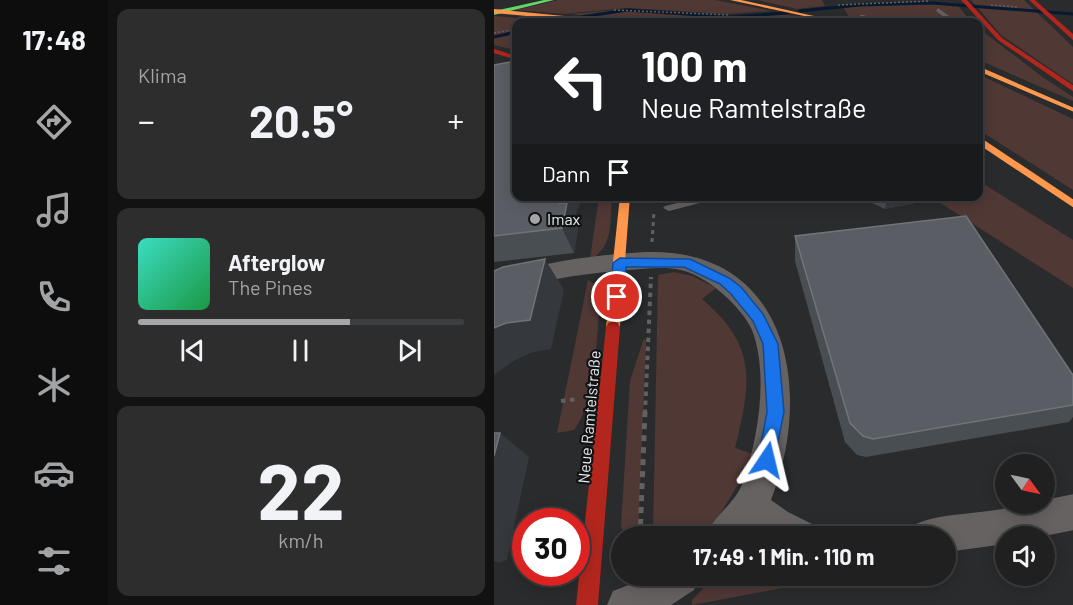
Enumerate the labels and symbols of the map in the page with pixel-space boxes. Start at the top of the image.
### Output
place label: Imax [547,209,581,228]
marker: Imax [528,212,542,226]
pin [591,271,642,322]
street label: Neue Ramtelstraße [573,350,604,484]
position arrow [735,428,799,492]
north arrow [995,454,1055,514]
speed limit sign: 30 [512,508,590,586]

